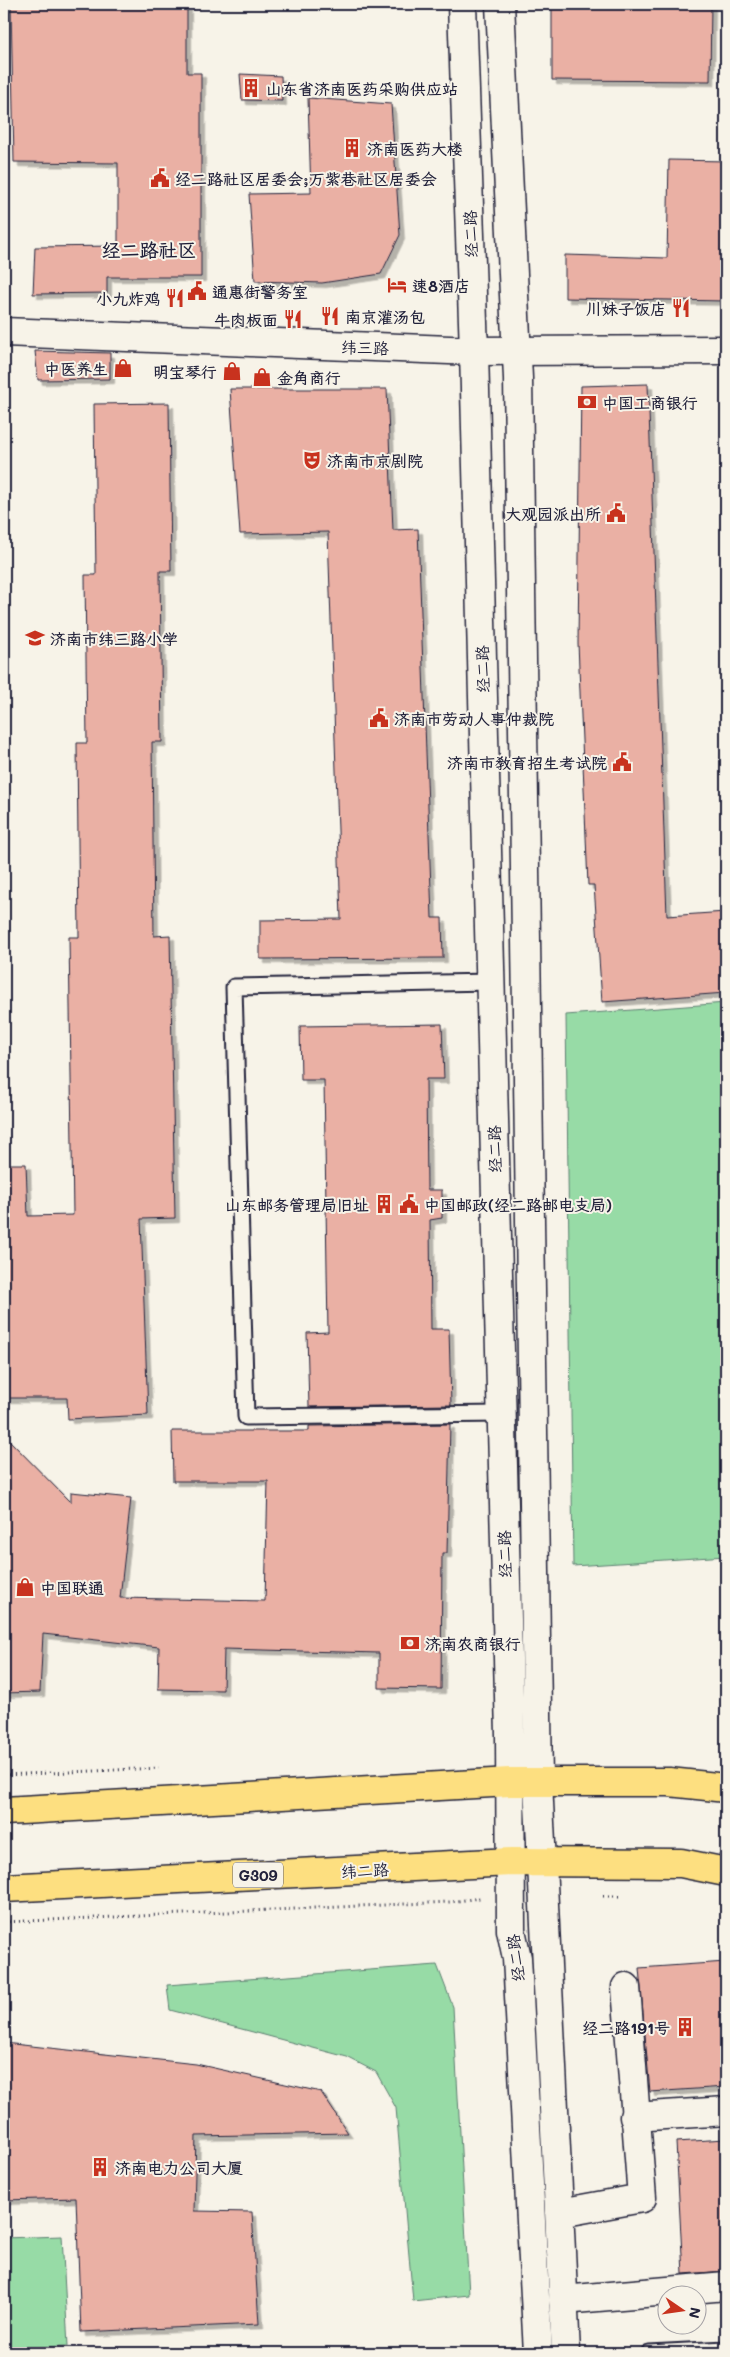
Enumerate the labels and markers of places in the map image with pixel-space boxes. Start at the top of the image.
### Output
building icon: 山东省济南医药采购供应站 [240,77,262,99]
place label: 山东省济南医药采购供应站 [266,78,458,99]
building icon: 济南医药大楼 [341,137,363,159]
place label: 济南医药大楼 [367,138,463,159]
public building icon: 经二路社区居委会;万紫巷社区居委会 [149,167,171,189]
place label: 经二路社区居委会;万紫巷社区居委会 [175,168,437,189]
hotel icon: 速8酒店 [386,274,408,296]
place label: 速8酒店 [412,275,470,296]
public building icon: 通惠街警务室 [186,280,208,302]
place label: 通惠街警务室 [212,281,308,302]
restaurant icon: 小九炸鸡 [164,287,186,309]
place label: 小九炸鸡 [96,288,160,309]
restaurant icon: 川妹子饭店 [670,297,692,319]
place label: 川妹子饭店 [586,298,666,319]
restaurant icon: 南京灌汤包 [319,305,341,327]
place label: 南京灌汤包 [345,306,425,327]
restaurant icon: 牛肉板面 [282,308,304,330]
place label: 牛肉板面 [214,309,278,330]
shop icon: 中医养生 [112,357,134,379]
place label: 中医养生 [44,358,108,379]
shop icon: 明宝琴行 [221,360,243,382]
place label: 明宝琴行 [153,361,217,382]
shop icon: 金角商行 [251,366,273,388]
place label: 金角商行 [277,367,341,388]
bank icon: 中国工商银行 [576,391,598,413]
place label: 中国工商银行 [602,392,698,413]
theatre icon: 济南市京剧院 [301,449,323,471]
place label: 济南市京剧院 [327,450,423,471]
public building icon: 大观园派出所 [605,502,627,524]
place label: 大观园派出所 [505,503,601,524]
school or university icon: 济南市纬三路小学 [24,627,46,649]
place label: 济南市纬三路小学 [50,628,178,649]
public building icon: 济南市劳动人事仲裁院 [368,707,390,729]
place label: 济南市劳动人事仲裁院 [394,708,554,729]
public building icon: 济南市教育招生考试院 [611,751,633,773]
place label: 济南市教育招生考试院 [447,752,607,773]
building icon: 山东邮务管理局旧址 [373,1193,395,1215]
public building icon: 中国邮政(经二路邮电支局) [398,1193,420,1215]
place label: 山东邮务管理局旧址 [225,1194,369,1215]
place label: 中国邮政(经二路邮电支局) [424,1194,612,1215]
shop icon: 中国联通 [14,1576,36,1598]
place label: 中国联通 [40,1577,104,1598]
bank icon: 济南农商银行 [399,1632,421,1654]
place label: 济南农商银行 [425,1633,521,1654]
building icon: 经二路191号 [674,2016,696,2038]
place label: 经二路191号 [582,2017,670,2038]
building icon: 济南电力公司大厦 [89,2156,111,2178]
place label: 济南电力公司大厦 [115,2157,243,2178]

